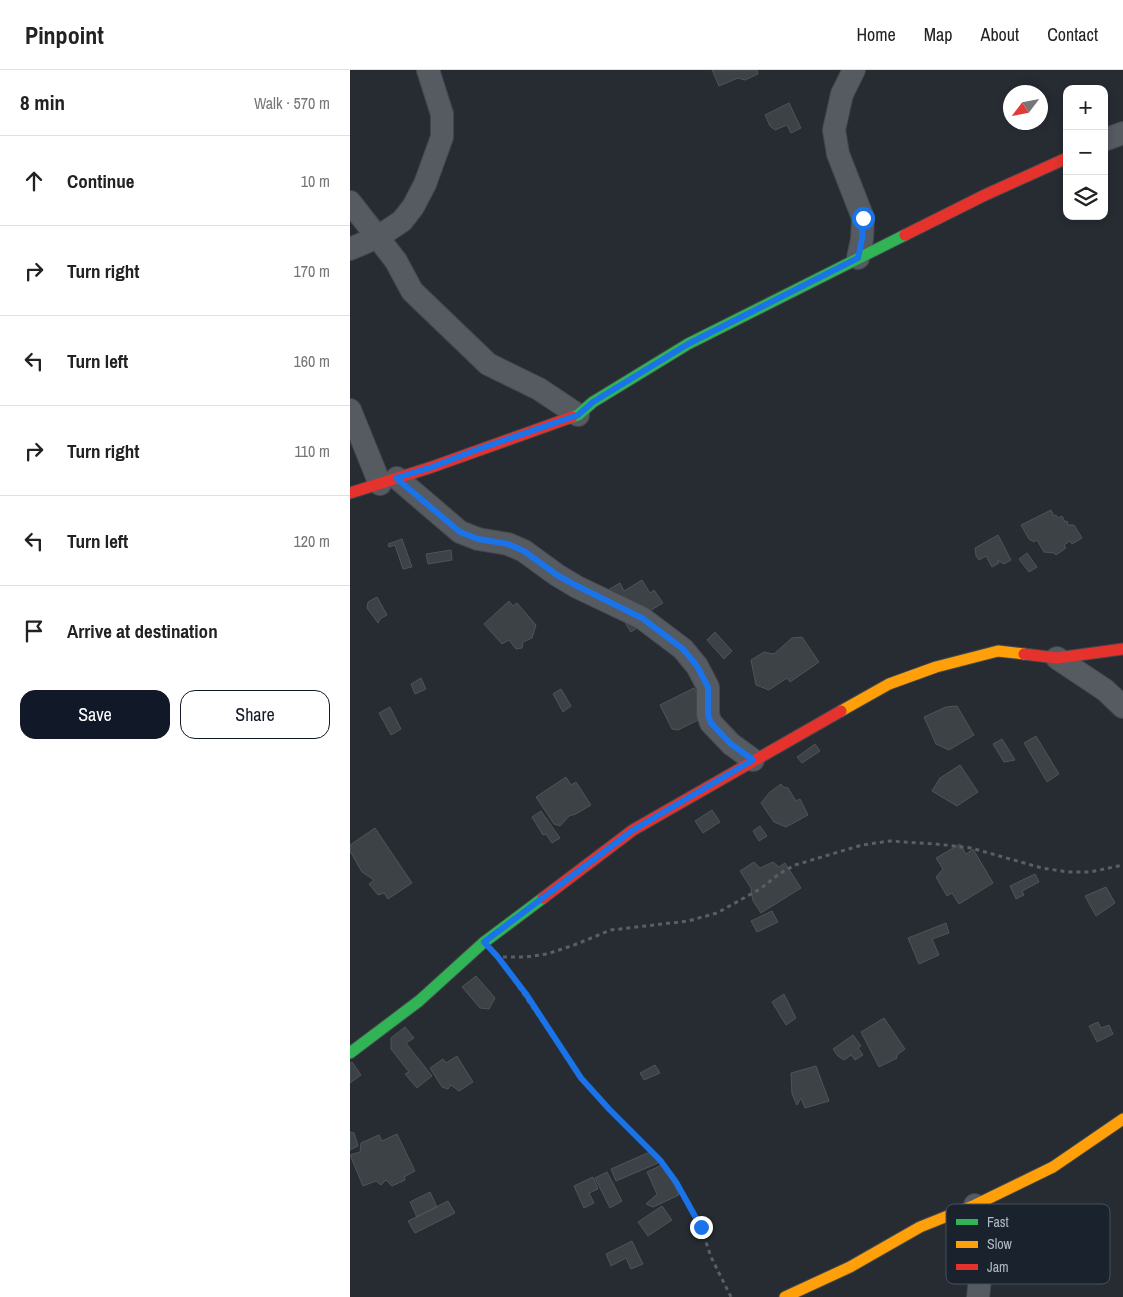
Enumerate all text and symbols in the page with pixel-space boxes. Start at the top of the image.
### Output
text: Pinpoint [25,19,104,51]
text: Home [856,22,896,47]
text: Map [924,22,953,47]
text: About [981,22,1019,47]
text: Contact [1047,22,1098,47]
north arrow [1003,85,1048,130]
map controls [1063,85,1108,220]
button: + [1063,85,1108,130]
text: 8 min [20,88,65,117]
text: Walk · 570 m [254,92,330,114]
button: − [1063,130,1108,175]
icon: ahead [20,167,48,195]
text: Continue [67,168,135,194]
text: 10 m [301,170,330,192]
button: layers [1063,175,1108,220]
route start [852,207,875,230]
icon: right [20,257,48,285]
text: Turn right [67,258,139,284]
text: 170 m [294,260,330,282]
icon: left [20,347,48,375]
text: Turn left [67,348,128,374]
text: 160 m [294,350,330,372]
icon: right [20,437,48,465]
text: Turn right [67,438,139,464]
text: 110 m [294,440,330,462]
icon: left [20,527,48,555]
text: Turn left [67,528,128,554]
text: 120 m [294,530,330,552]
icon: arrive [20,617,48,645]
text: Arrive at destination [67,618,218,644]
button: Save [20,690,170,739]
button: Share [180,690,330,739]
legend [946,1204,1110,1284]
text: Fast [987,1213,1009,1231]
route end [690,1216,713,1239]
text: Slow [987,1235,1013,1253]
text: Jam [987,1258,1009,1276]

